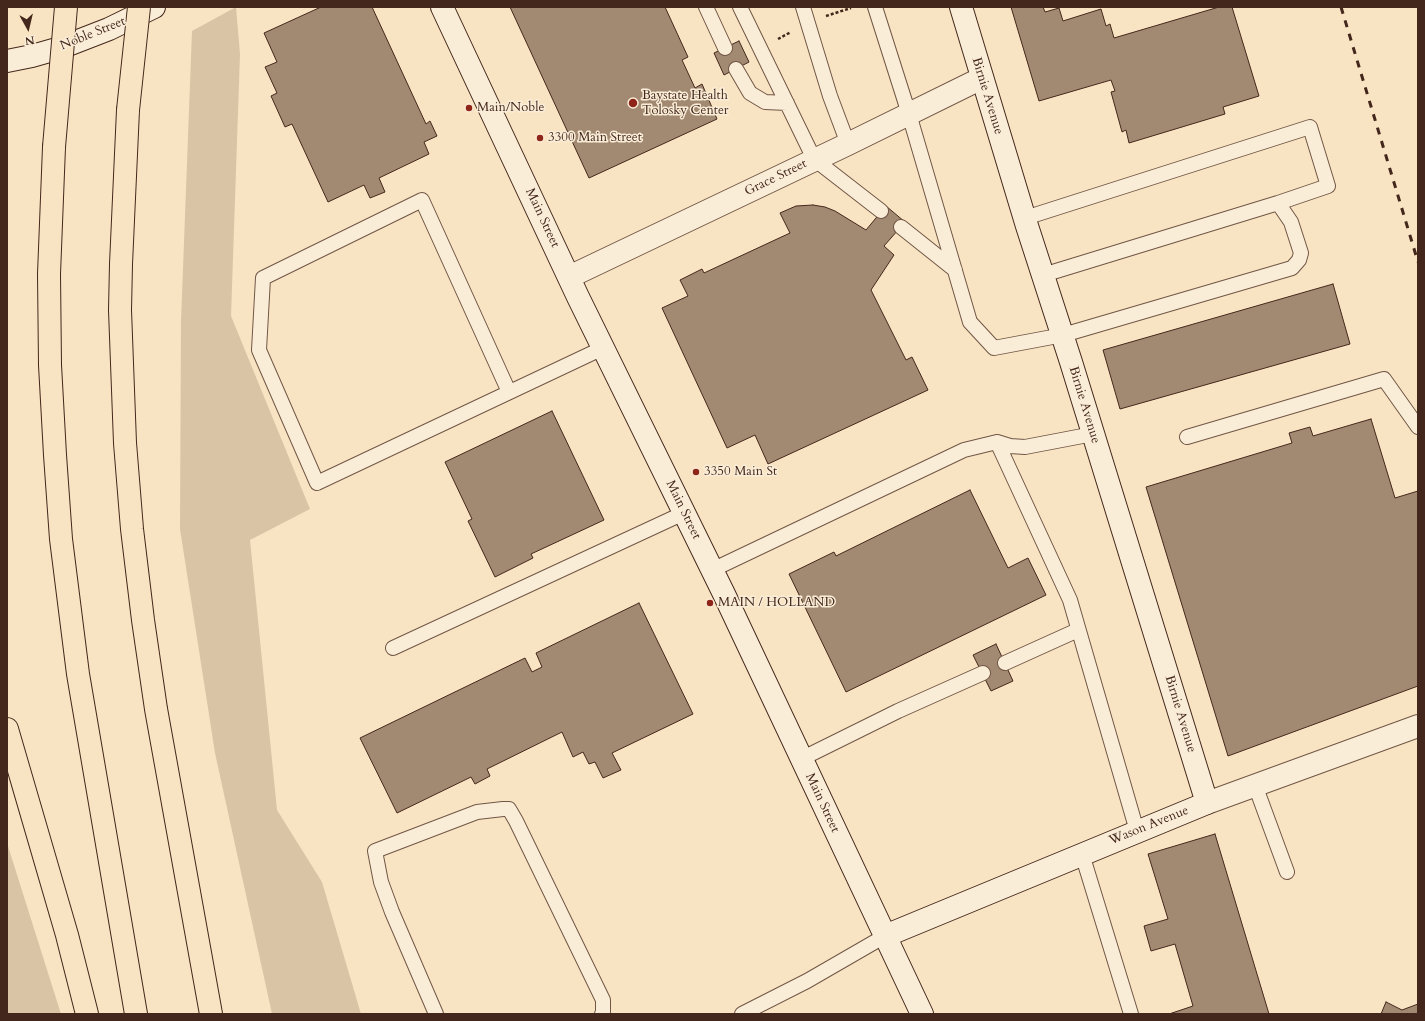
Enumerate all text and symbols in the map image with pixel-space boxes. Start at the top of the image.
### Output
north arrow [8,8,48,48]
street label: Noble Street [58,14,128,54]
text: N [24,32,36,48]
street label: Birnie Avenue [968,56,1006,136]
place label: Baystate Health Tolosky Center [642,88,729,119]
marker: Baystate Health Tolosky Center [627,97,639,109]
place label: Main/Noble [477,100,544,116]
marker: Main/Noble [464,103,474,113]
place label: 3300 Main Street [548,130,642,146]
marker: 3300 Main Street [535,133,545,143]
street label: Grace Street [742,156,810,200]
street label: Main Street [521,186,563,250]
street label: Birnie Avenue [1065,365,1103,445]
place label: 3350 Main St [704,464,777,480]
marker: 3350 Main St [691,467,701,477]
street label: Main Street [662,478,704,542]
place label: MAIN / HOLLAND [718,595,835,611]
marker: MAIN / HOLLAND [705,598,715,608]
street label: Birnie Avenue [1161,674,1199,754]
street label: Main Street [801,771,843,835]
street label: Wason Avenue [1107,803,1191,849]

